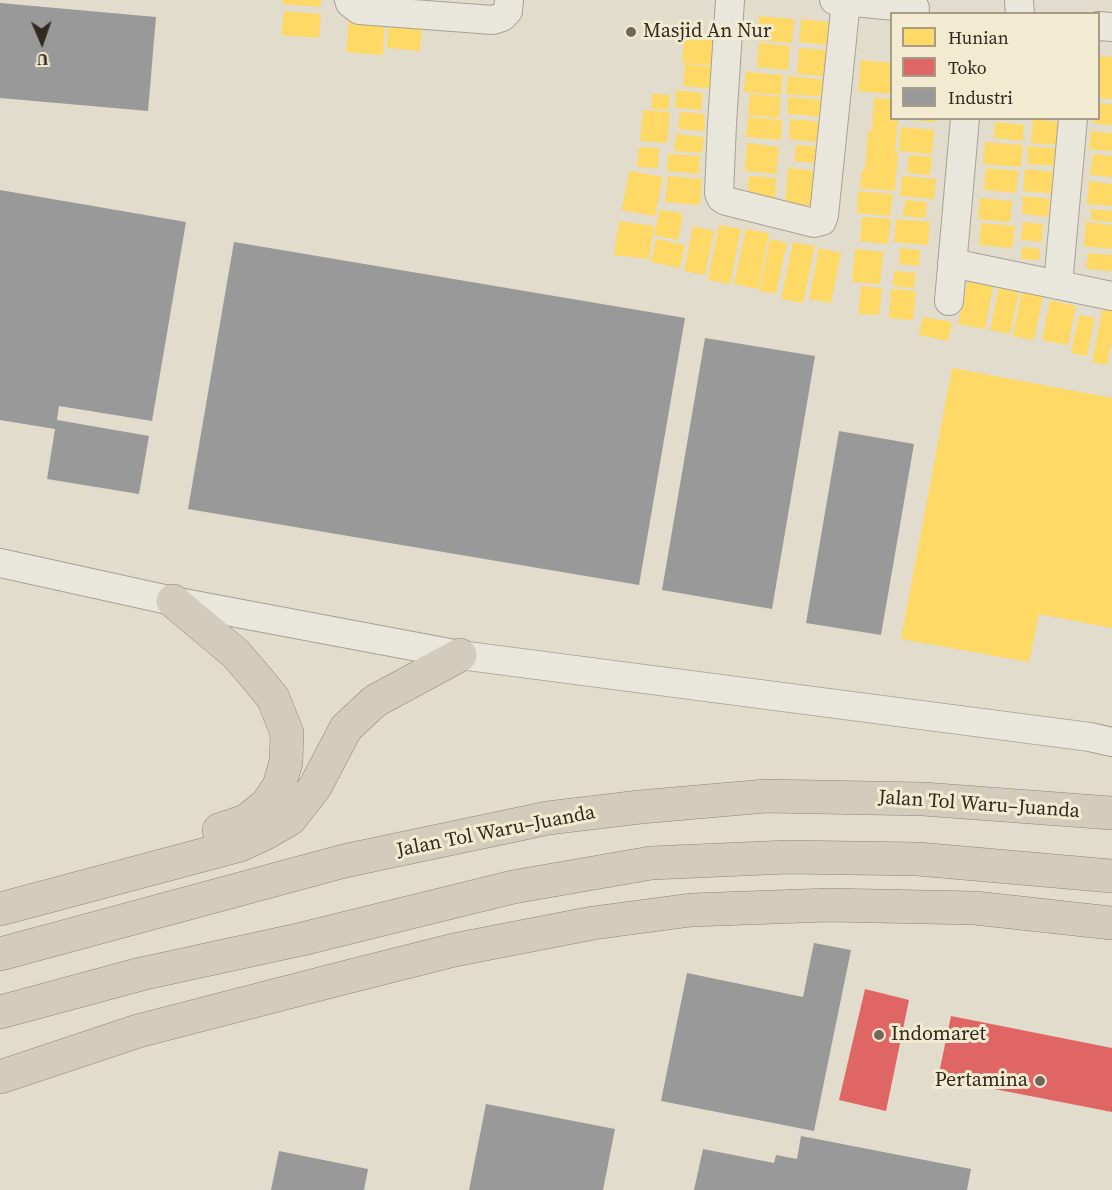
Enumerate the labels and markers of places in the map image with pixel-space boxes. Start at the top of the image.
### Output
place label: Masjid An Nur [643,20,771,44]
marker: Masjid An Nur [624,25,638,39]
place label: Indomaret [891,1023,986,1047]
marker: Indomaret [872,1028,886,1042]
place label: Pertamina [935,1069,1028,1093]
marker: Pertamina [1033,1074,1047,1088]

